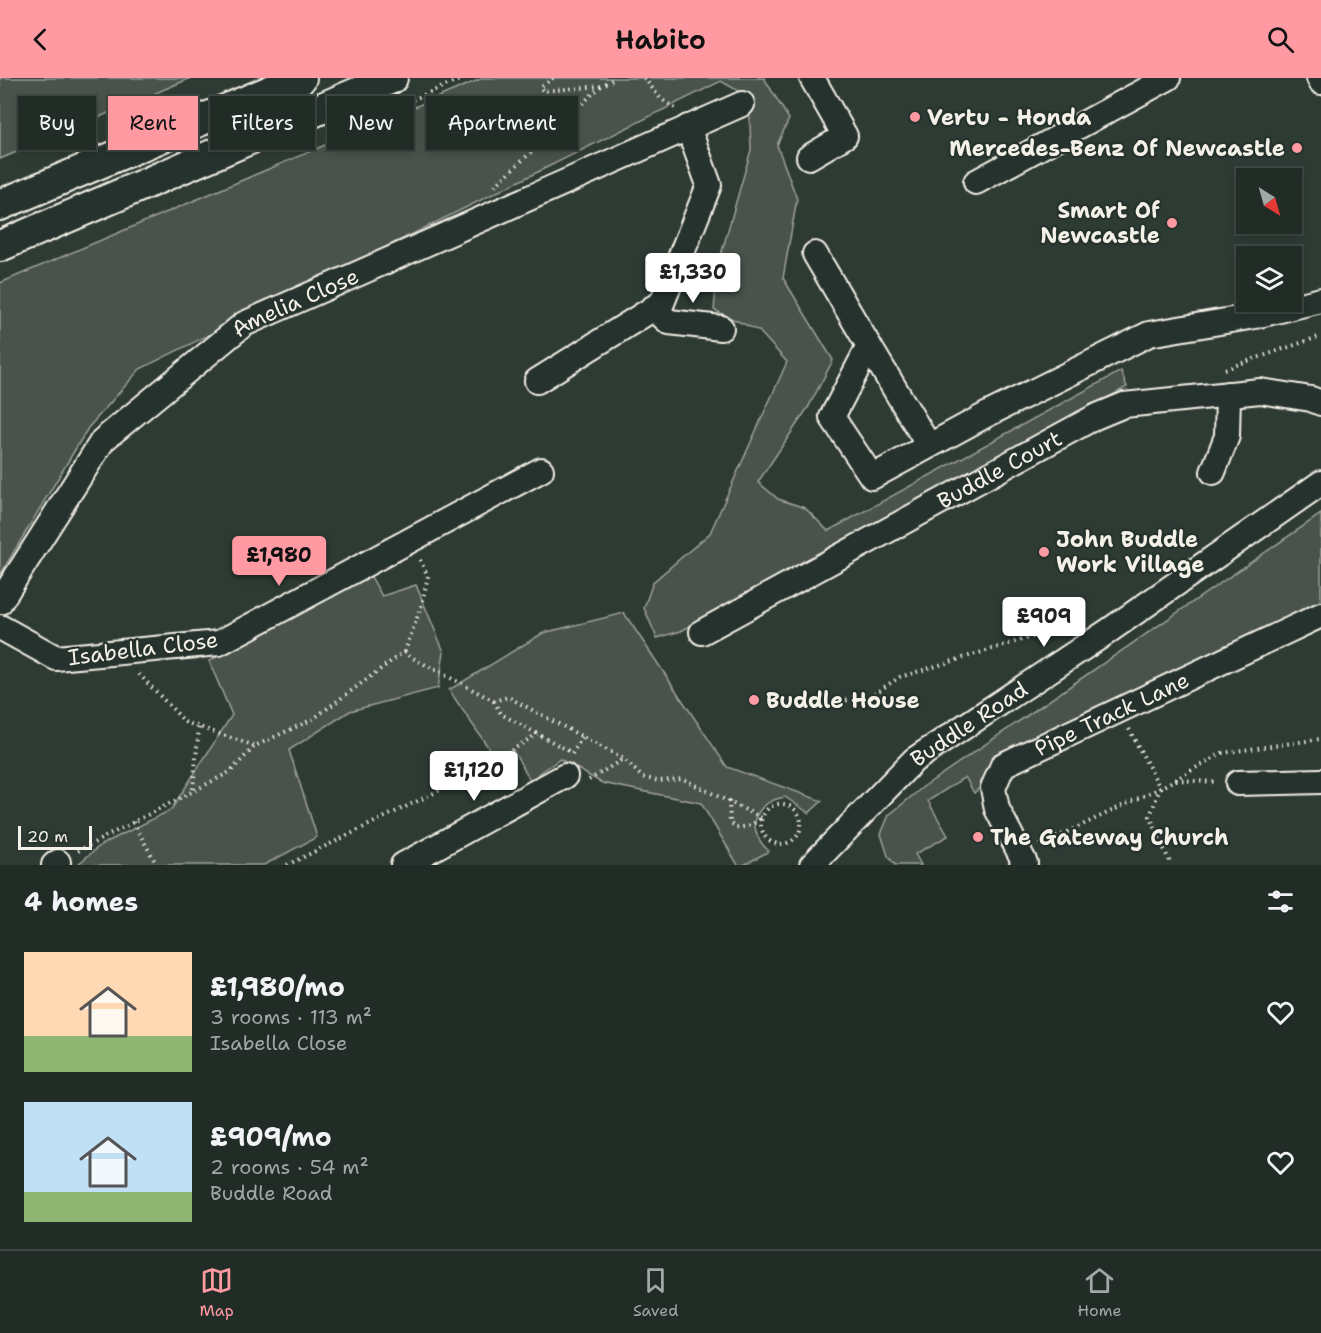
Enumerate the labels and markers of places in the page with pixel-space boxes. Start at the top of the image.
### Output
place label: Vertu - Honda [927,103,1091,132]
marker: Vertu - Honda [908,110,922,124]
place label: Mercedes-Benz Of Newcastle [949,134,1285,163]
marker: Mercedes-Benz Of Newcastle [1290,141,1304,155]
place label: Smart Of Newcastle [1040,196,1160,250]
marker: Smart Of Newcastle [1165,216,1179,230]
pin: £1,330 [644,253,742,304]
place label: John Buddle Work Village [1056,525,1204,579]
pin: £1,980 [230,536,328,587]
marker: John Buddle Work Village [1037,545,1051,559]
pin: £909 [1008,597,1080,648]
place label: Buddle House [766,686,920,715]
marker: Buddle House [747,693,761,707]
pin: £1,120 [425,751,523,802]
place label: The Gateway Church [990,823,1229,852]
marker: The Gateway Church [971,830,985,844]

